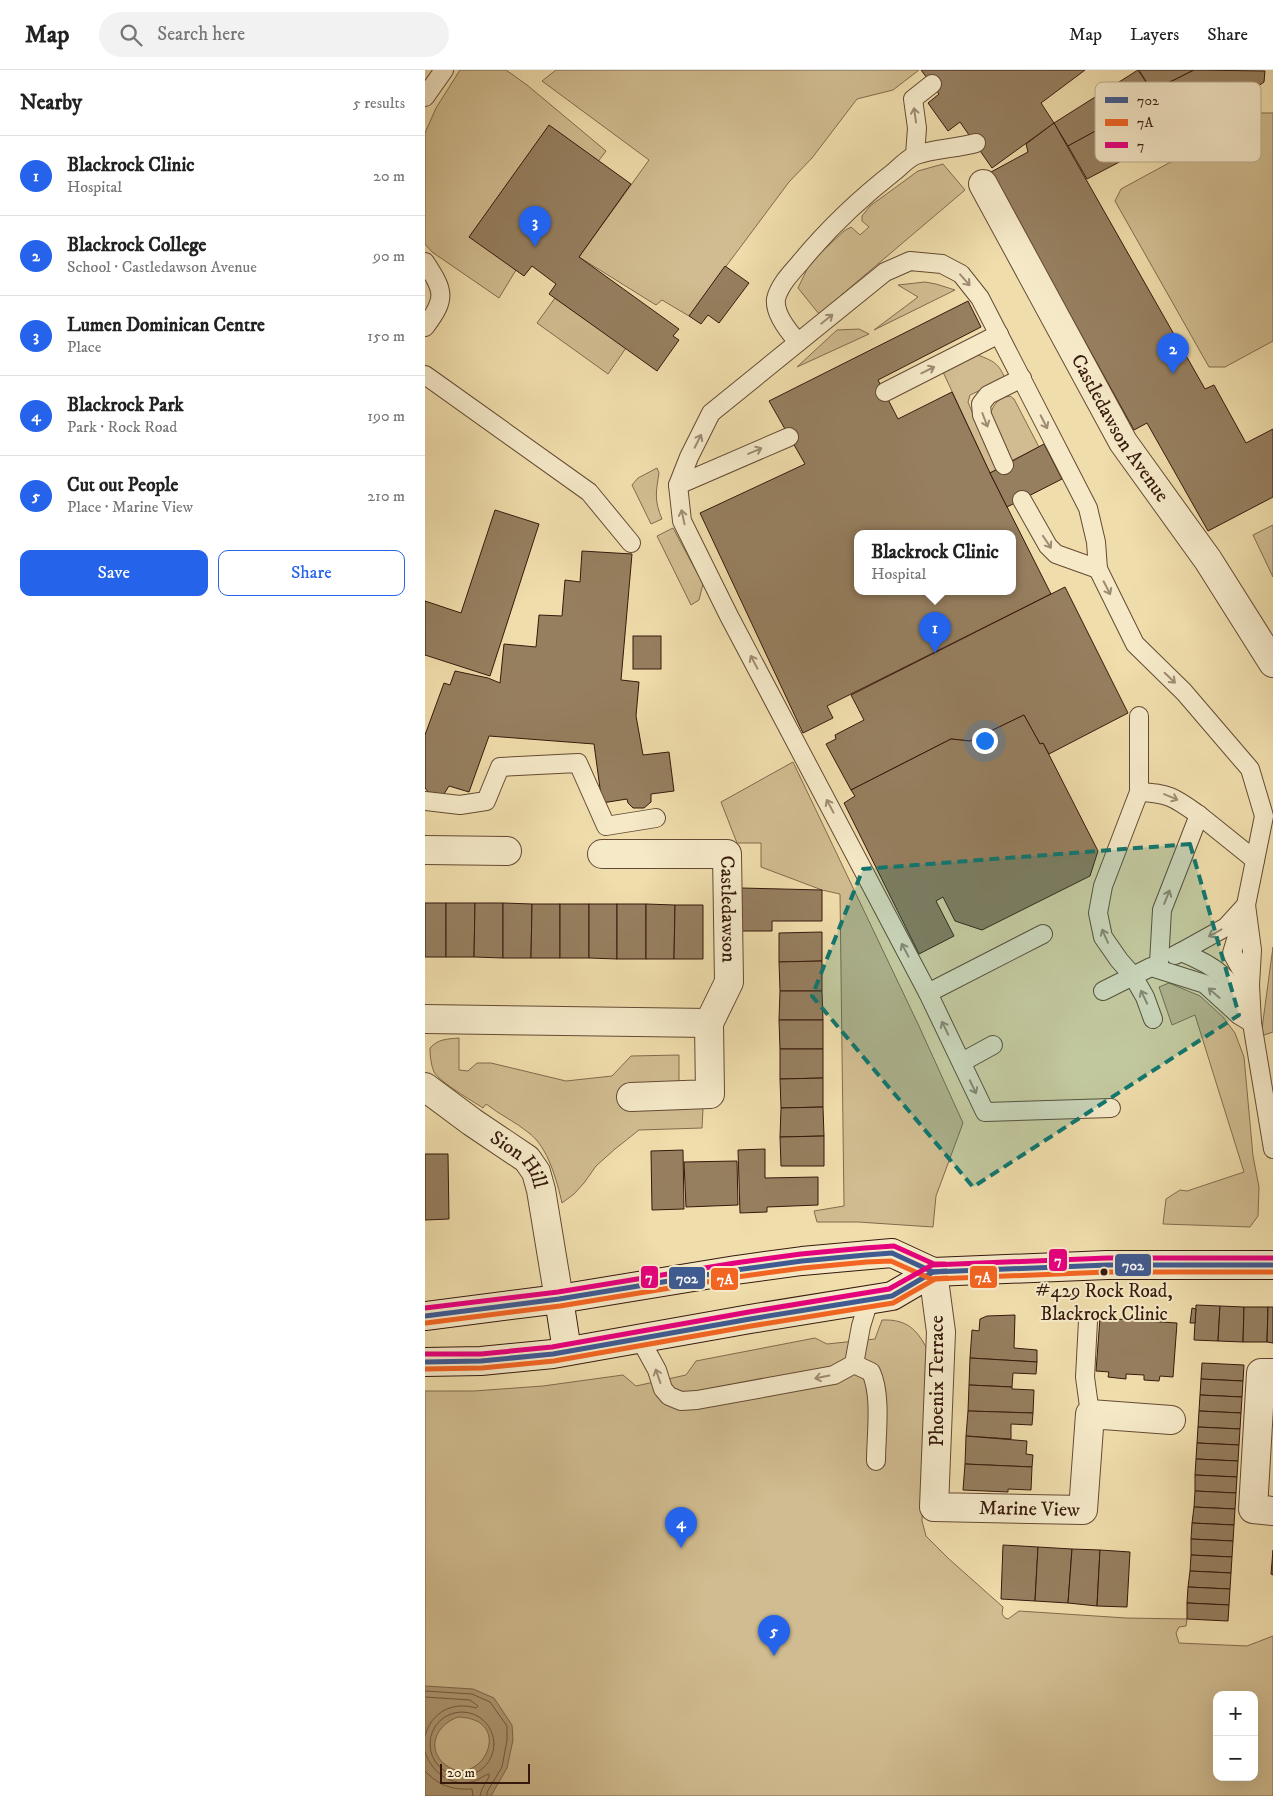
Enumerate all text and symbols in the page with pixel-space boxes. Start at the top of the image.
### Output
search box [99,12,449,57]
text: Map [25,20,69,50]
icon: search [117,21,145,49]
text: Search here [157,23,245,46]
text: Map [1069,24,1102,46]
text: Layers [1130,24,1179,46]
text: Share [1207,24,1248,46]
legend [1095,82,1261,162]
text: Nearby [20,90,82,116]
text: 702 [1137,92,1159,110]
text: 5 results [353,93,405,113]
one-way arrow [910,108,920,124]
text: 7A [1137,114,1154,132]
text: 7 [1137,137,1144,155]
text: Blackrock Clinic [67,154,195,177]
text: 1 [33,166,39,186]
text: 20 m [373,166,405,186]
text: Hospital [67,177,122,197]
pin: 3 [519,206,551,247]
text: Blackrock College [67,234,206,257]
text: 2 [32,246,40,266]
text: 90 m [373,246,405,266]
text: School · Castledawson Avenue [67,257,257,277]
one-way arrow [960,273,971,286]
one-way arrow [820,313,833,324]
text: Lumen Dominican Centre [67,314,265,337]
text: 3 [33,326,39,346]
text: 150 m [367,326,405,346]
pin: 2 [1157,333,1189,374]
text: Place [67,337,101,357]
street label: Castledawson Avenue [1065,350,1175,507]
one-way arrow [920,365,935,374]
text: Blackrock Park [67,394,184,417]
text: 4 [31,406,41,426]
text: 190 m [367,406,405,426]
one-way arrow [981,412,990,428]
one-way arrow [1040,414,1049,429]
text: Park · Rock Road [67,417,177,437]
one-way arrow [693,433,703,448]
one-way arrow [747,446,762,455]
text: Cut out People [67,474,178,497]
text: 5 [32,486,40,506]
text: 210 m [367,486,405,506]
text: Place · Marine View [67,497,193,517]
one-way arrow [678,509,687,525]
popup [854,530,1016,595]
one-way arrow [1041,535,1052,549]
text: Blackrock Clinic [871,541,999,564]
button: Save [20,550,208,596]
button: Share [218,550,405,596]
text: Hospital [871,564,926,584]
one-way arrow [1103,580,1112,595]
pin: 1 [919,612,951,653]
one-way arrow [748,656,758,670]
one-way arrow [1164,672,1177,684]
your location [972,728,998,754]
one-way arrow [1163,793,1178,802]
one-way arrow [825,799,834,814]
street label: Castledawson [715,855,741,963]
one-way arrow [1163,890,1172,906]
one-way arrow [1208,928,1223,938]
one-way arrow [1099,929,1109,944]
one-way arrow [900,943,909,958]
one-way arrow [1208,987,1221,998]
one-way arrow [1139,990,1148,1005]
one-way arrow [939,1020,949,1035]
one-way arrow [969,1079,978,1094]
street label: Sion Hill [485,1125,552,1191]
line badge: 7 [1048,1248,1068,1272]
text: 7 [1054,1252,1062,1270]
line badge: 702 [1114,1253,1152,1277]
text: 702 [1122,1257,1145,1275]
line badge: 7 [640,1265,659,1289]
line badge: 7A [969,1265,998,1289]
line badge: 702 [668,1266,706,1290]
line badge: 7A [710,1267,739,1291]
marker: #429 Rock Road, Blackrock Clinic [1099,1267,1109,1277]
text: 7 [645,1269,653,1287]
text: 7A [975,1269,992,1287]
text: 702 [676,1270,699,1288]
text: 7A [717,1271,734,1289]
place label: #429 Rock Road, Blackrock Clinic [1035,1280,1173,1326]
street label: Phoenix Terrace [925,1315,950,1447]
one-way arrow [653,1368,663,1384]
one-way arrow [814,1373,830,1383]
street label: Marine View [979,1495,1080,1522]
pin: 4 [665,1507,697,1548]
pin: 5 [758,1615,790,1656]
map controls [1213,1691,1258,1781]
button: + [1213,1691,1258,1736]
button: − [1213,1736,1258,1781]
scale bar [440,1761,530,1784]
text: 20 m [447,1764,475,1782]

